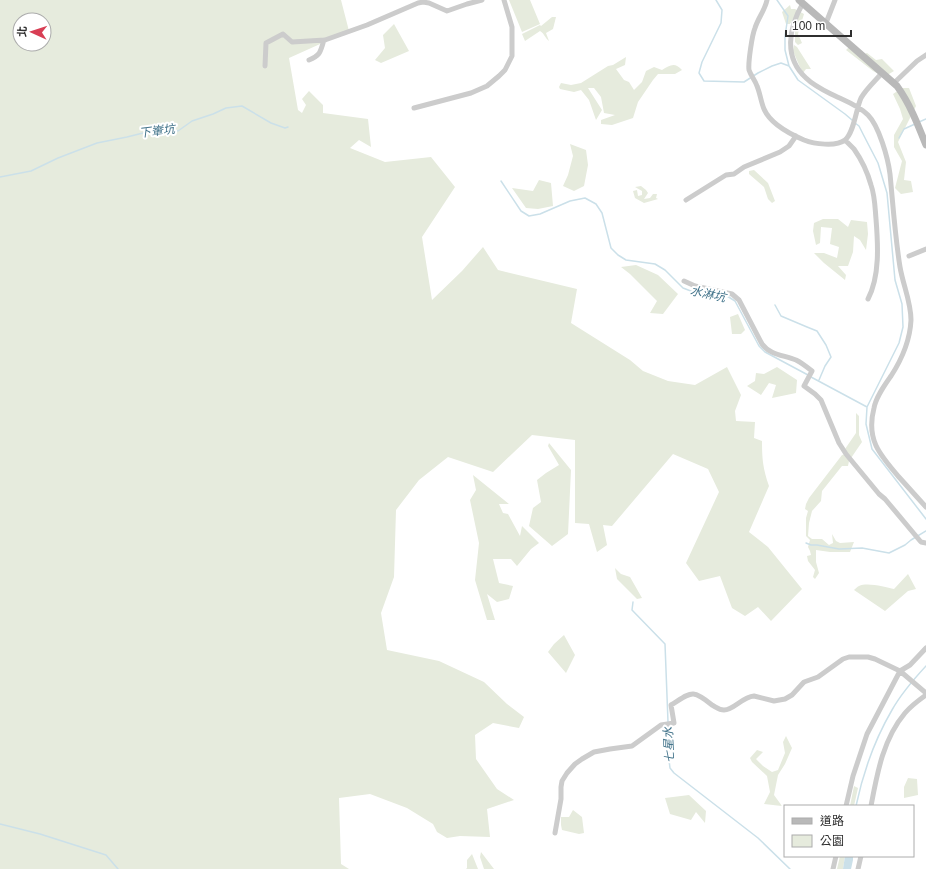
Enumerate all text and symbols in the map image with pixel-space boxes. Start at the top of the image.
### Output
north arrow [12,12,52,52]
scale bar [786,12,851,38]
text: 100 m [792,19,825,33]
text: 北 [16,26,28,37]
water label: 下輋坑 [138,122,178,140]
water label: 水淋坑 [689,283,729,305]
water label: 七星水 [661,726,677,763]
legend [784,805,914,857]
text: 道路 [820,814,844,828]
text: 公園 [820,834,844,848]

